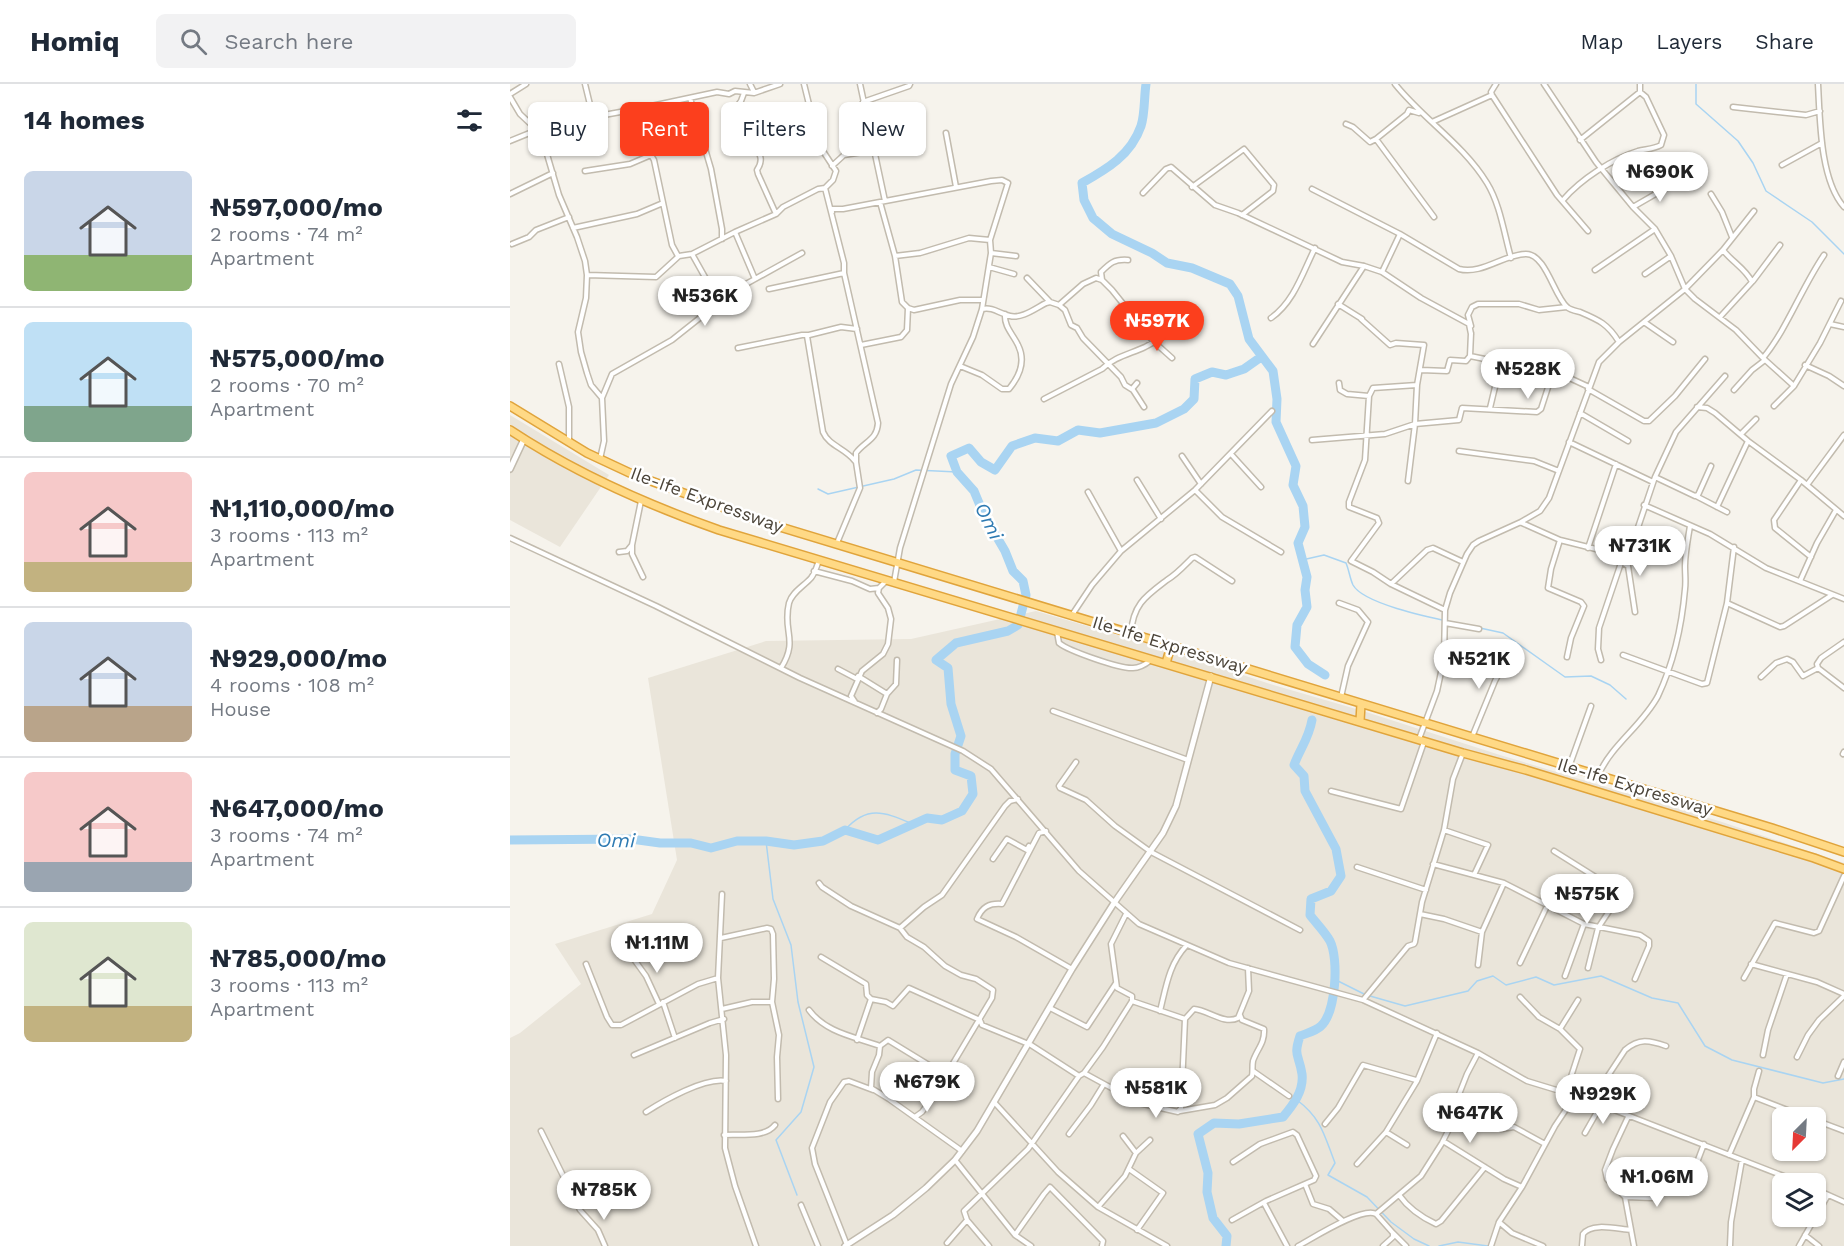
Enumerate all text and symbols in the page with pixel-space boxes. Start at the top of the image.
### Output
search box [156,14,576,68]
text: Homiq [30,25,120,58]
icon: search [177,25,210,58]
text: Search here [225,29,353,54]
text: Map [1580,29,1623,54]
text: Layers [1656,29,1722,54]
text: Share [1755,29,1814,54]
chip: Buy [528,102,608,156]
chip: Rent [620,102,709,156]
chip: Filters [721,102,827,156]
chip: New [839,102,926,156]
icon: filters [453,104,486,137]
text: 14 homes [24,105,145,135]
pin: ₦690K [1618,152,1702,203]
text: ₦690K [1626,159,1694,183]
text: ₦597,000/mo [210,192,383,222]
icon: home [72,195,144,267]
text: 2 rooms · 74 m² [210,222,363,246]
text: Apartment [210,246,314,270]
pin: ₦536K [663,276,747,327]
text: ₦536K [672,283,738,307]
pin: ₦597K [1115,301,1199,352]
text: ₦597K [1124,308,1190,332]
text: ₦575,000/mo [210,343,385,373]
icon: home [72,346,144,418]
pin: ₦528K [1486,349,1570,400]
text: ₦528K [1495,356,1561,380]
text: 2 rooms · 70 m² [210,373,364,397]
text: Apartment [210,397,314,421]
street label: Ile-Ife Expressway [628,462,787,537]
text: ₦1,110,000/mo [210,493,395,523]
icon: home [72,496,144,568]
water label: Omi [970,498,1009,544]
text: 3 rooms · 113 m² [210,523,368,547]
pin: ₦731K [1598,526,1682,577]
text: ₦731K [1609,533,1671,557]
text: Apartment [210,547,314,571]
street label: Ile-Ife Expressway [1090,611,1251,678]
pin: ₦521K [1437,639,1521,690]
text: ₦929,000/mo [210,643,387,673]
icon: home [72,646,144,718]
text: ₦521K [1448,646,1510,670]
text: 4 rooms · 108 m² [210,673,374,697]
text: House [210,697,271,721]
street label: Ile-Ife Expressway [1555,753,1716,820]
text: ₦647,000/mo [210,793,384,823]
icon: home [72,796,144,868]
text: 3 rooms · 74 m² [210,823,363,847]
water label: Omi [596,828,636,852]
text: Apartment [210,847,314,871]
pin: ₦575K [1545,874,1629,925]
text: ₦575K [1555,881,1619,905]
pin: ₦1.11M [608,923,706,974]
text: ₦1.11M [625,930,689,954]
text: ₦785,000/mo [210,943,386,973]
icon: home [72,946,144,1018]
text: 3 rooms · 113 m² [210,973,368,997]
text: Apartment [210,997,314,1021]
pin: ₦679K [885,1062,969,1113]
pin: ₦581K [1114,1068,1198,1119]
text: ₦679K [894,1069,960,1093]
pin: ₦929K [1561,1074,1645,1125]
text: ₦581K [1124,1075,1188,1099]
text: ₦929K [1570,1081,1636,1105]
pin: ₦647K [1428,1093,1512,1144]
text: ₦647K [1437,1100,1503,1124]
north arrow [1772,1107,1826,1161]
map controls [1772,1107,1826,1227]
pin: ₦1.06M [1608,1157,1706,1208]
text: ₦1.06M [1620,1164,1694,1188]
pin: ₦785K [562,1170,646,1221]
button: layers [1772,1173,1826,1227]
text: ₦785K [571,1177,637,1201]

